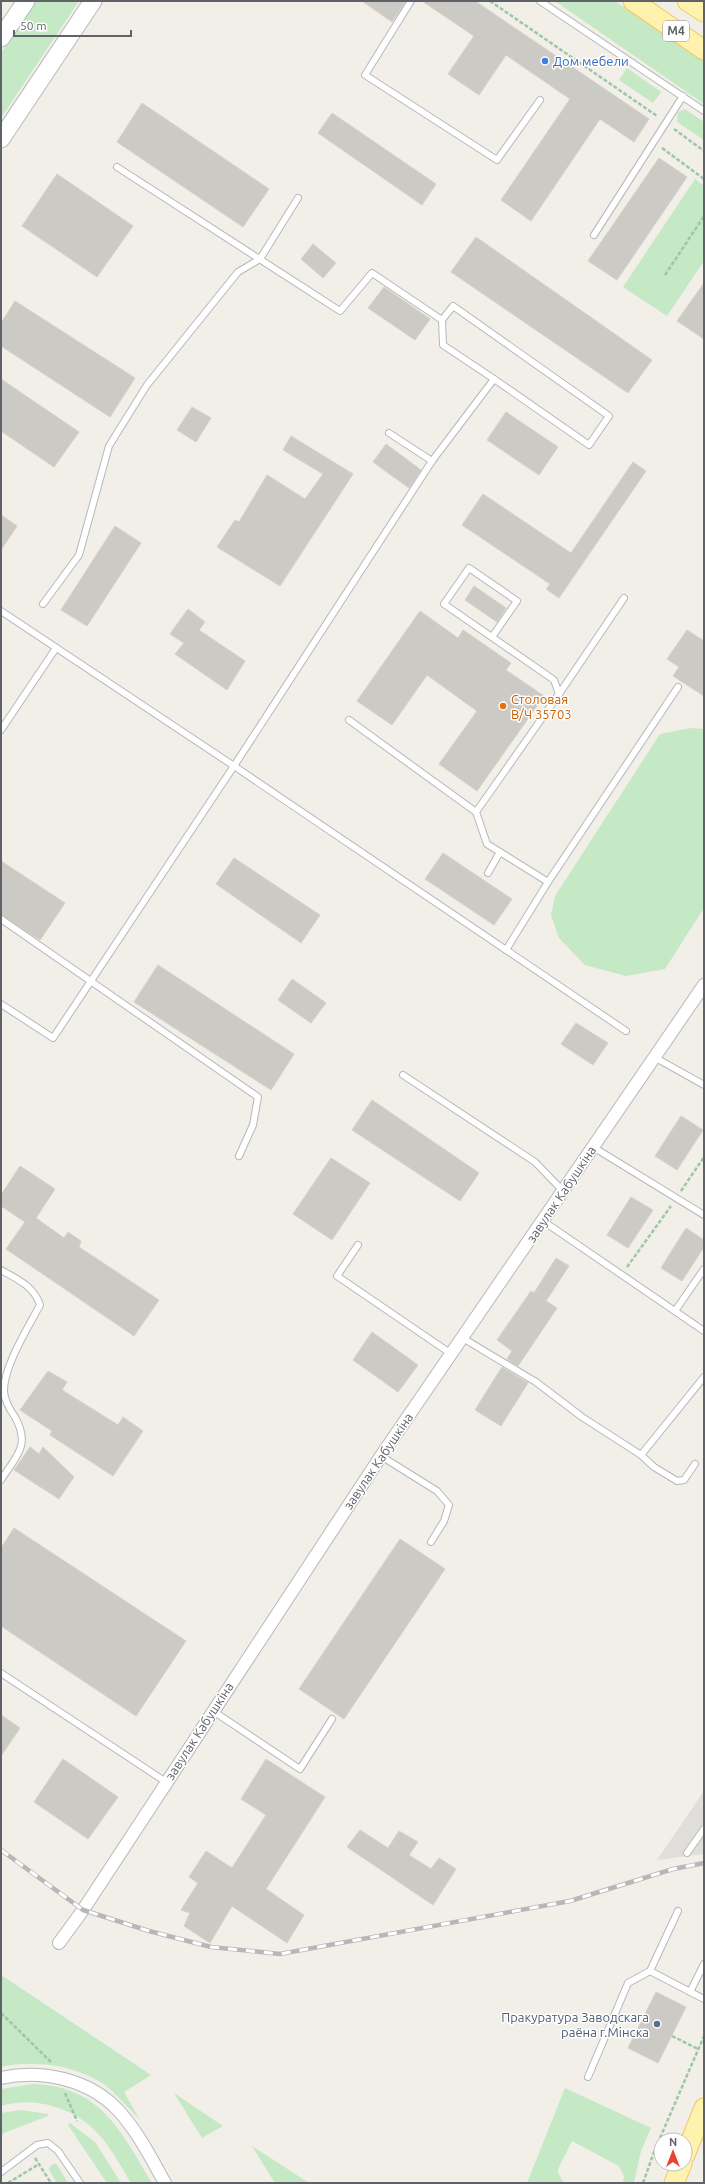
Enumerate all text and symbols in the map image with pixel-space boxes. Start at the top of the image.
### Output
scale bar [14,12,131,38]
text: 50 m [20,19,47,32]
road number: М4 [663,21,689,41]
place label: Дом мебели [553,54,629,68]
marker: Дом мебели [540,56,550,66]
place label: Столовая В/Ч 35703 [511,692,572,721]
marker: Столовая В/Ч 35703 [498,701,508,711]
street label: завулак Кабушкіна [524,1143,598,1245]
street label: завулак Кабушкіна [341,1410,415,1512]
street label: завулак Кабушкіна [162,1680,236,1782]
place label: Пракуратура Заводскага раёна г.Мінска [501,2010,649,2039]
marker: Пракуратура Заводскага раёна г.Мінска [652,2019,662,2029]
north arrow [653,2132,693,2172]
text: N [669,2136,677,2148]

